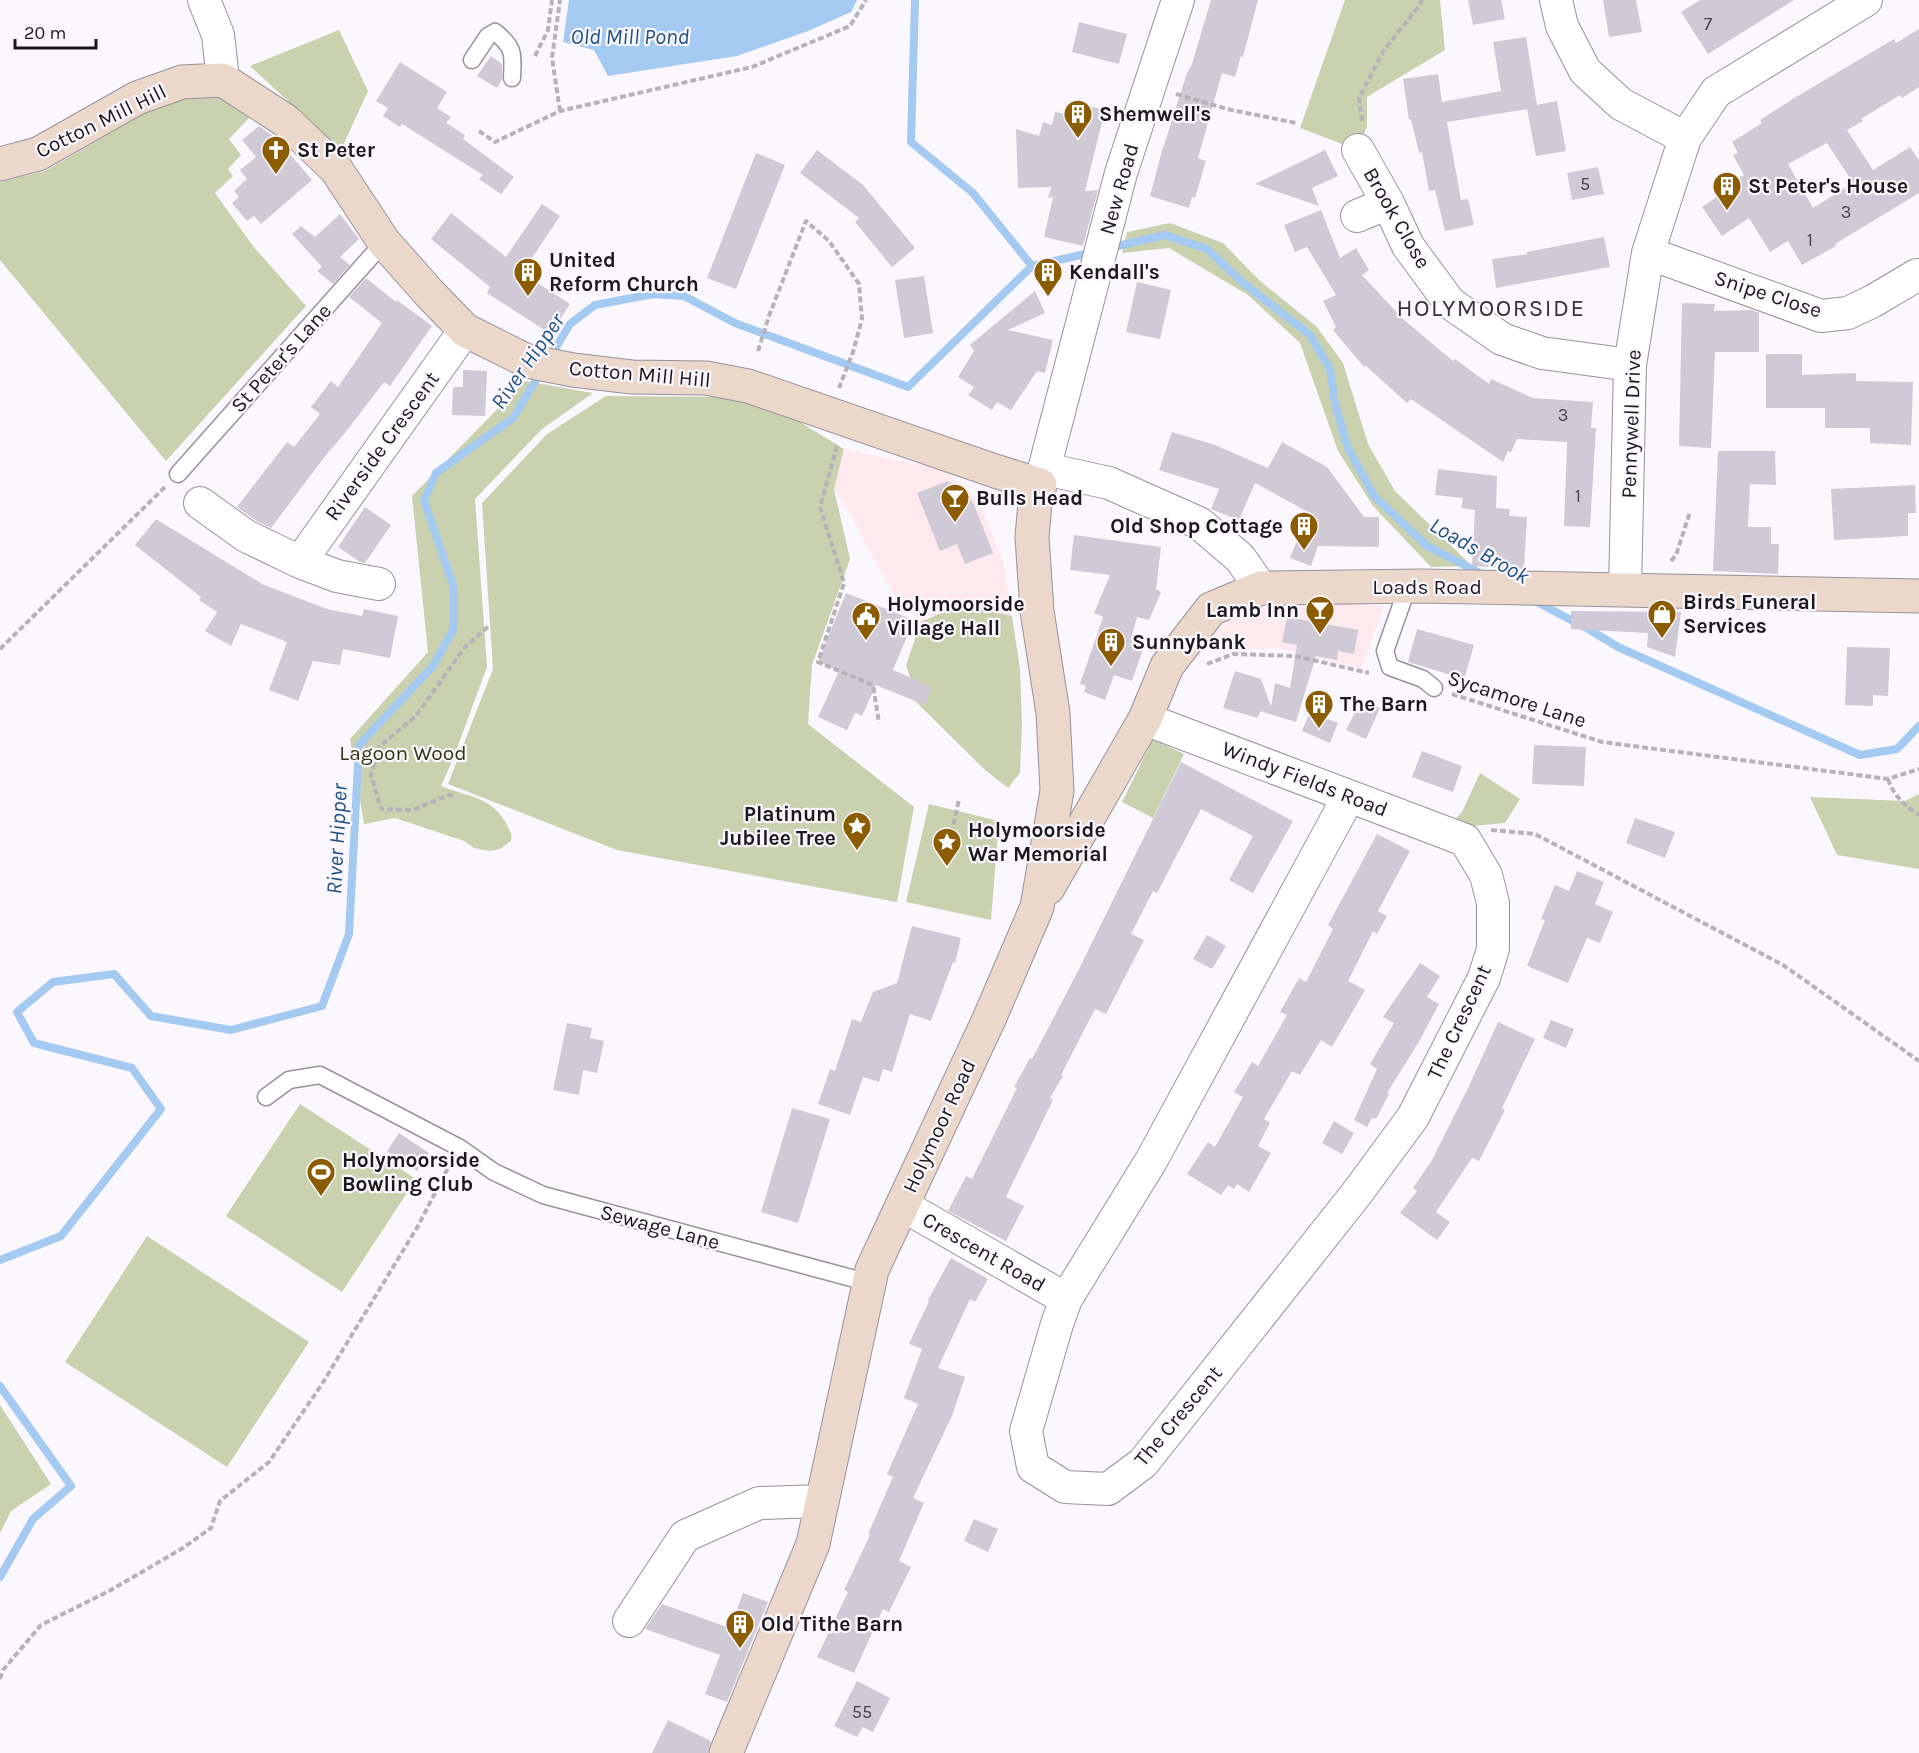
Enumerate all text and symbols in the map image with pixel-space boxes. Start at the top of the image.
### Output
scale bar [15,12,96,50]
house number: 7 [1704,13,1713,35]
text: 20 m [24,22,66,44]
water label: Old Mill Pond [571,24,690,50]
street label: Cotton Mill Hill [32,79,170,163]
building icon: Shemwell's [1062,98,1094,140]
place label: Shemwell's [1099,102,1211,126]
church icon: St Peter [260,134,292,176]
place label: St Peter [297,138,376,162]
street label: New Road [1095,141,1143,237]
street label: Brook Close [1358,163,1436,273]
building icon: St Peter's House [1711,170,1743,212]
house number: 5 [1580,173,1590,195]
place label: St Peter's House [1748,174,1908,198]
house number: 3 [1841,201,1851,223]
house number: 1 [1807,229,1813,251]
place label: United Reform Church [549,248,699,296]
building icon: United Reform Church [512,256,544,298]
building icon: Kendall's [1032,256,1064,298]
place label: Kendall's [1069,260,1160,284]
street label: Snipe Close [1711,265,1825,323]
district label: HOLYMOORSIDE [1397,294,1585,322]
street label: St Peter's Lane [226,299,336,417]
water label: River Hipper [485,308,571,414]
street label: Pennywell Drive [1616,349,1646,499]
street label: Cotton Mill Hill [568,356,712,392]
street label: Riverside Crescent [320,367,444,525]
house number: 3 [1558,404,1568,426]
bar icon: Bulls Head [939,482,971,524]
house number: 1 [1575,485,1581,507]
place label: Bulls Head [976,486,1083,510]
building icon: Old Shop Cottage [1288,510,1320,552]
water label: Loads Brook [1425,512,1535,590]
place label: Old Shop Cottage [1110,514,1283,538]
street label: Loads Road [1372,575,1482,599]
place label: Birds Funeral Services [1683,590,1816,638]
place label: Holymoorside Village Hall [887,592,1025,640]
bar icon: Lamb Inn [1304,594,1336,636]
place label: Lamb Inn [1206,598,1299,622]
shop icon: Birds Funeral Services [1646,598,1678,640]
public building icon: Holymoorside Village Hall [850,600,882,642]
building icon: Sunnybank [1095,626,1127,668]
place label: Sunnybank [1132,630,1247,654]
street label: Sycamore Lane [1445,665,1589,733]
building icon: The Barn [1303,688,1335,730]
place label: The Barn [1340,692,1428,716]
street label: Windy Fields Road [1219,736,1391,822]
park label: Lagoon Wood [339,741,467,765]
water label: River Hipper [321,782,353,895]
place label: Platinum Jubilee Tree [720,802,836,850]
place icon: Platinum Jubilee Tree [841,810,873,852]
place label: Holymoorside War Memorial [968,818,1108,866]
place icon: Holymoorside War Memorial [931,826,963,868]
street label: The Crescent [1422,961,1496,1083]
street label: Holymoor Road [898,1055,980,1197]
place label: Holymoorside Bowling Club [342,1148,480,1196]
sports icon: Holymoorside Bowling Club [305,1156,337,1198]
street label: Sewage Lane [598,1200,722,1254]
street label: Crescent Road [918,1207,1050,1297]
street label: The Crescent [1129,1361,1227,1471]
building icon: Old Tithe Barn [724,1608,756,1650]
place label: Old Tithe Barn [761,1612,903,1636]
house number: 55 [852,1701,872,1723]

